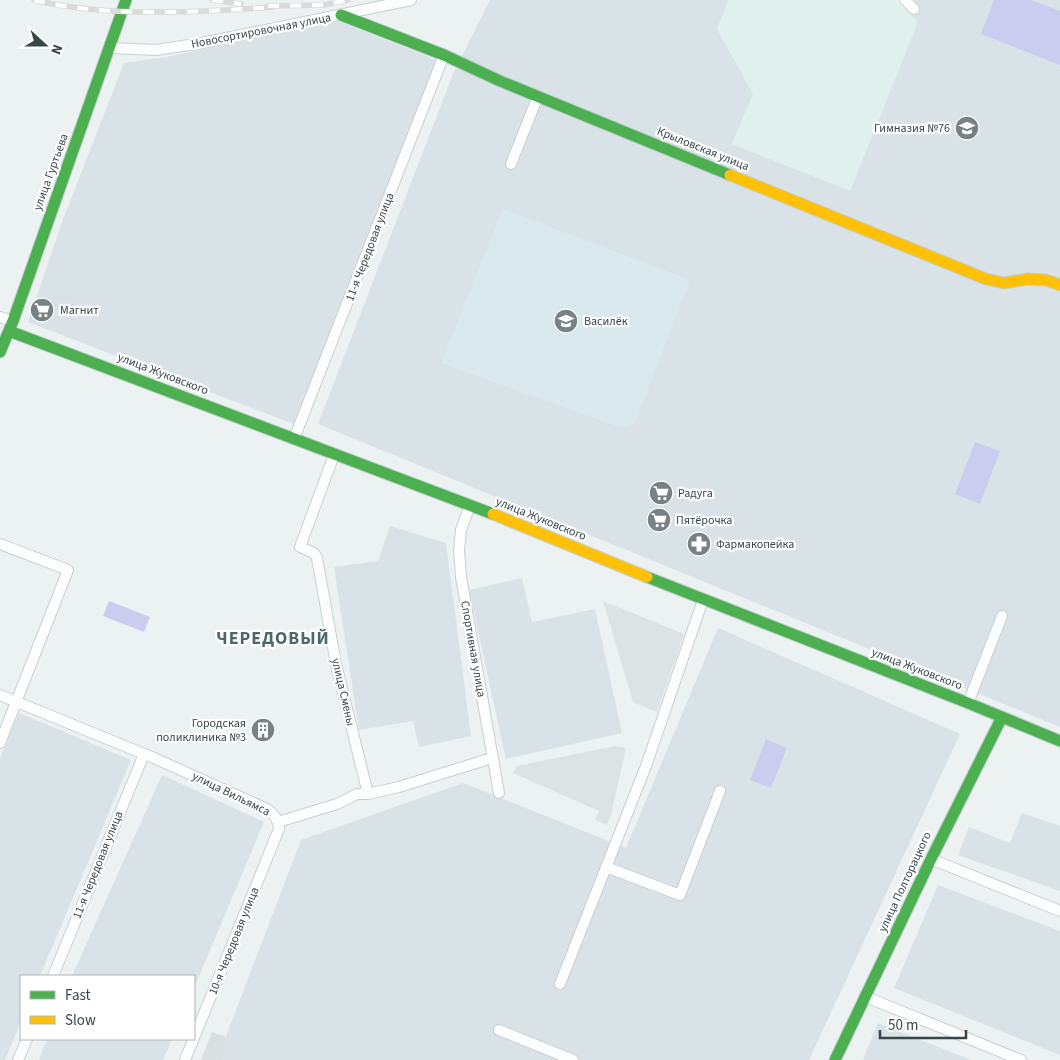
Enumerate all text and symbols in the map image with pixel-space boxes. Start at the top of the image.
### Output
street label: Новосортировочная улица [190,9,332,53]
north arrow [20,20,70,70]
text: N [45,41,67,57]
school or university icon: Гимназия №76 [954,115,980,141]
place label: Гимназия №76 [874,120,950,137]
street label: Крыловская улица [654,123,752,175]
street label: улица Гуртьева [29,131,73,213]
street label: 11-я Чередовая улица [341,190,399,304]
supermarket icon: Магнит [29,297,55,323]
place label: Магнит [60,302,99,319]
school or university icon: Василёк [553,308,579,334]
place label: Василёк [584,313,628,330]
street label: улица Жуковского [115,349,211,399]
supermarket icon: Радуга [648,480,674,506]
place label: Радуга [678,485,713,502]
street label: улица Жуковского [493,493,589,545]
supermarket icon: Пятёрочка [646,507,672,533]
place label: Пятёрочка [676,512,732,529]
pharmacy icon: Фармакопейка [686,531,712,557]
place label: Фармакопейка [716,536,794,553]
street label: Спортивная улица [456,599,490,699]
district label: ЧЕРЕДОВЫЙ [216,626,330,651]
street label: улица Жуковского [869,644,965,694]
street label: улица Смены [327,656,359,728]
place label: Городская поликлиника №3 [156,715,246,746]
building icon: Городская поликлиника №3 [250,717,276,743]
street label: улица Вильямса [189,768,273,820]
street label: 11-я Чередовая улица [69,809,127,921]
street label: улица Полторацкого [874,829,936,935]
street label: 10-я Чередовая улица [205,885,263,997]
legend [20,975,195,1040]
text: Fast [65,985,91,1006]
scale bar [880,1008,966,1040]
text: Slow [65,1010,96,1031]
text: 50 m [888,1015,918,1036]

